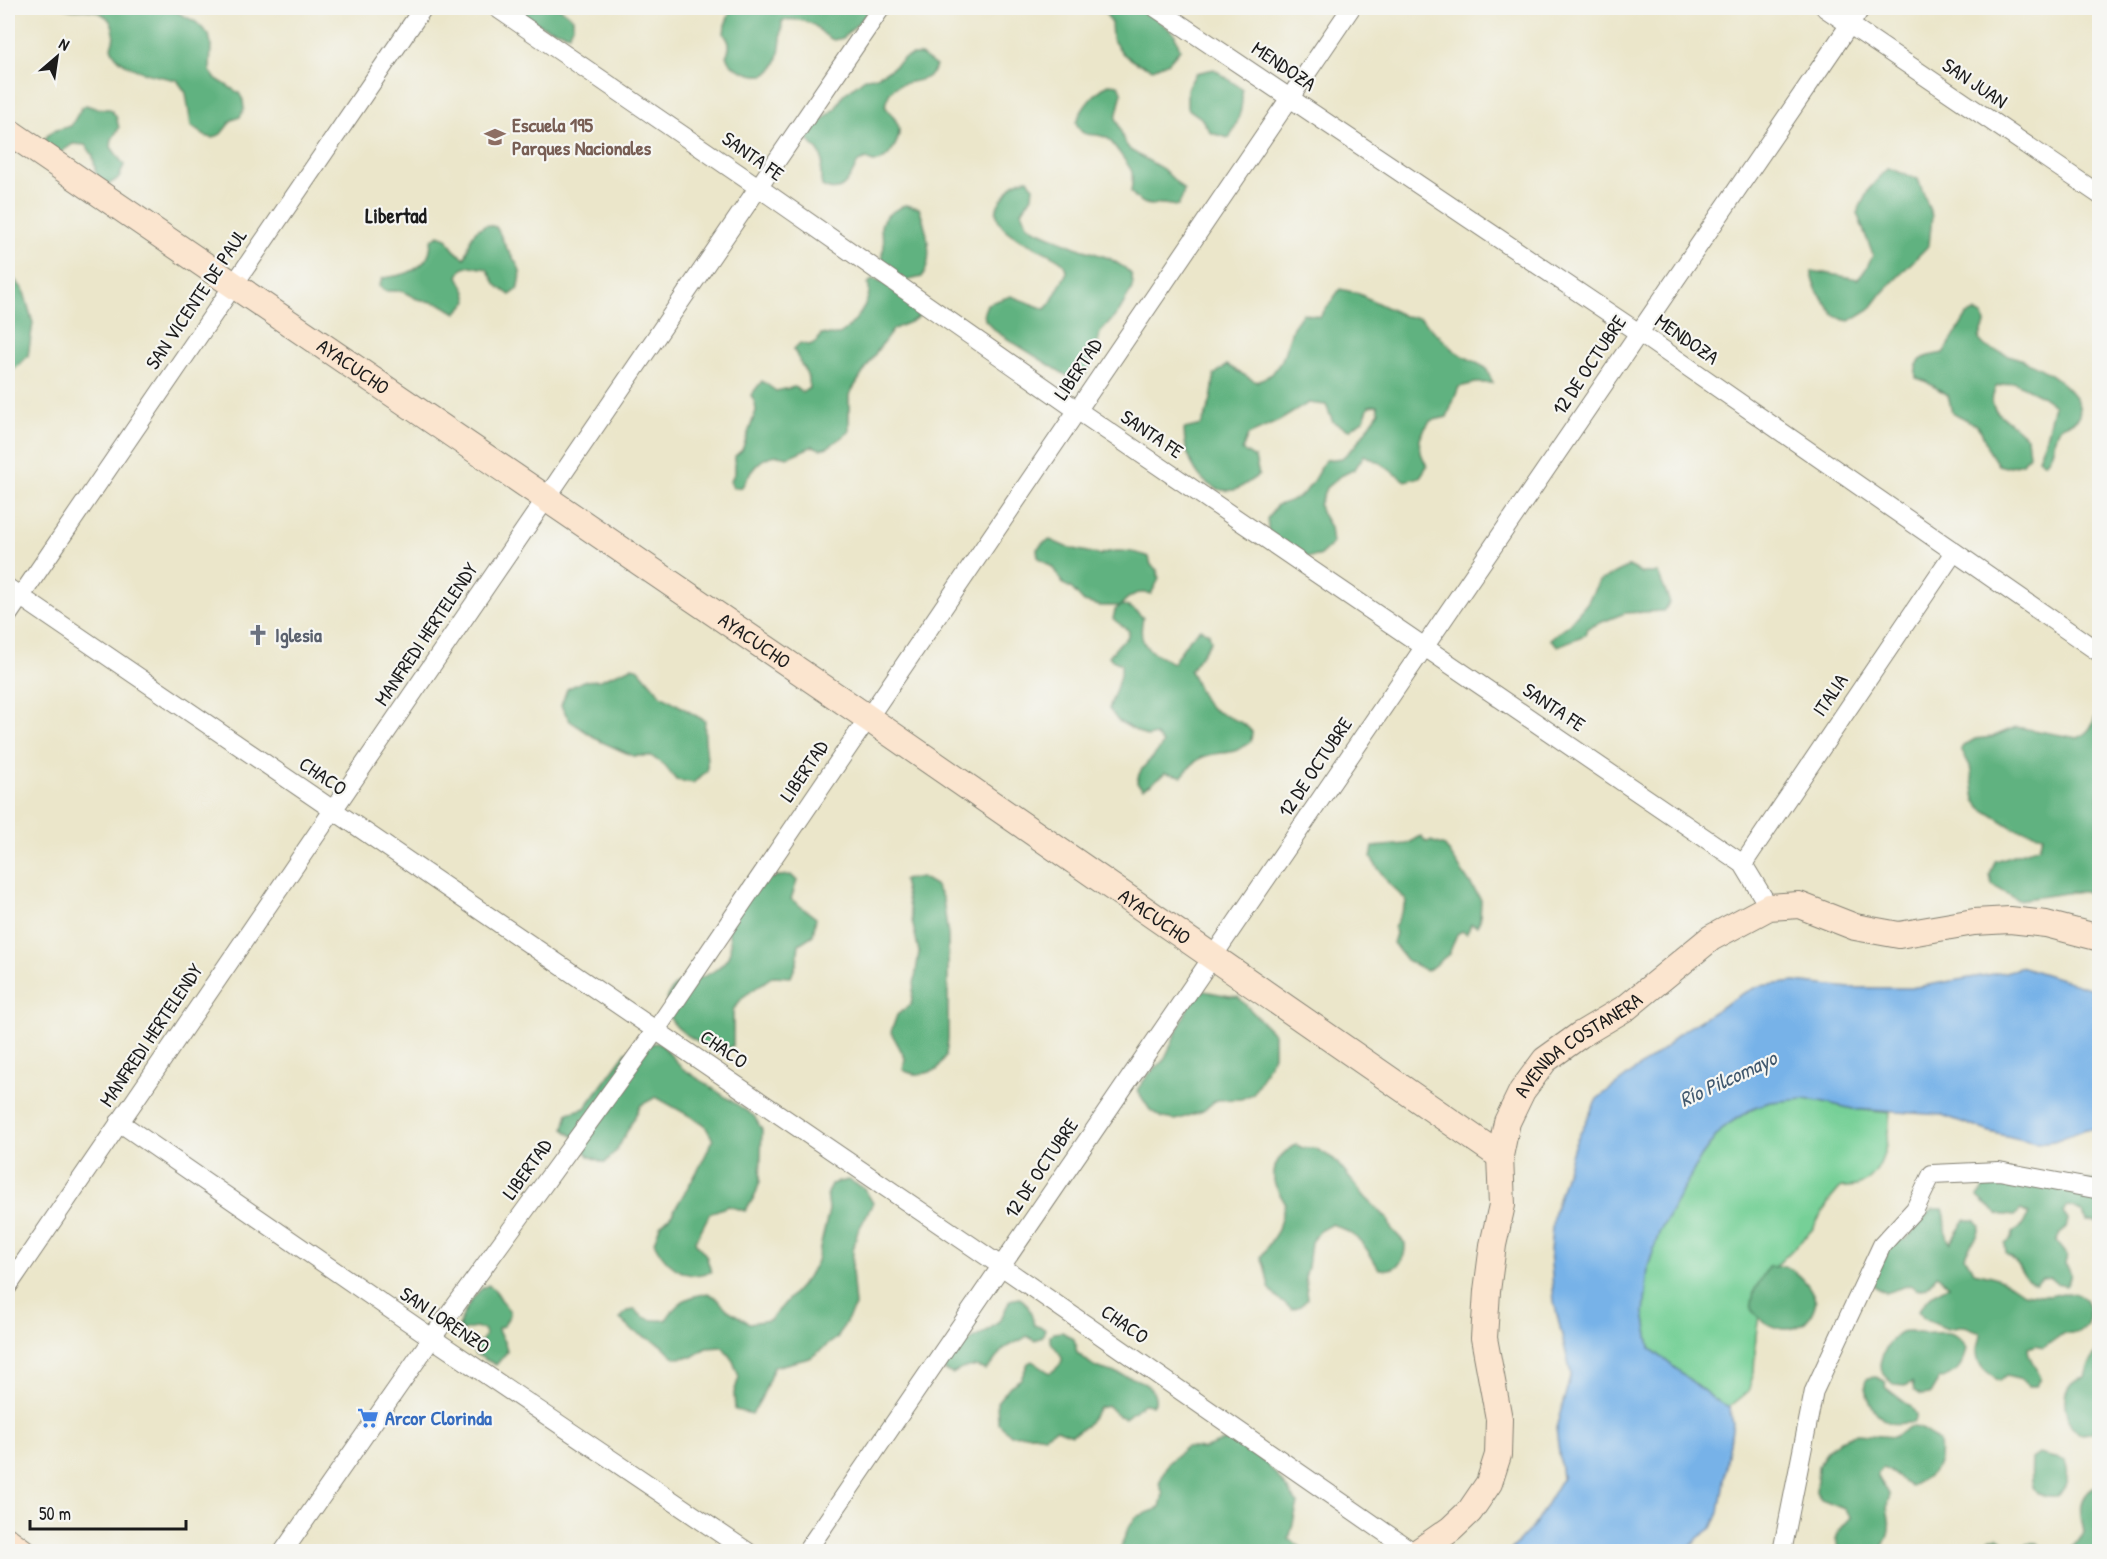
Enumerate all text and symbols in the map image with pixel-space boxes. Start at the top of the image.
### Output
north arrow [27,27,87,87]
text: N [55,32,74,56]
street label: MENDOZA [1247,34,1322,97]
street label: SAN JUAN [1937,51,2013,114]
place label: Escuela 195 Parques Nacionales [512,111,652,162]
school or university icon: Escuela 195 Parques Nacionales [483,125,507,149]
street label: SANTA FE [717,125,790,187]
district label: Libertad [365,201,427,230]
street label: SAN VICENTE DE PAUL [139,223,253,374]
street label: MENDOZA [1650,307,1725,370]
street label: 12 DE OCTUBRE [1545,310,1632,420]
street label: AYACUCHO [312,332,395,400]
street label: LIBERTAD [1047,332,1108,405]
street label: SANTA FE [1116,403,1189,464]
street label: MANFREDI HERTELENDY [368,557,484,711]
street label: AYACUCHO [714,606,796,674]
place label: Iglesia [275,621,322,649]
church icon: Iglesia [246,623,270,647]
street label: ITALIA [1806,668,1854,721]
street label: SANTA FE [1518,676,1591,737]
street label: 12 DE OCTUBRE [1271,712,1358,822]
street label: LIBERTAD [773,734,834,807]
street label: CHACO [294,750,352,801]
street label: AYACUCHO [1114,882,1196,951]
street label: MANFREDI HERTELENDY [93,958,209,1112]
street label: AVENIDA COSTANERA [1507,986,1648,1102]
street label: CHACO [695,1023,753,1074]
water label: Río Pilcomayo [1674,1043,1783,1114]
street label: 12 DE OCTUBRE [997,1113,1084,1223]
street label: LIBERTAD [495,1133,558,1204]
street label: SAN LORENZO [395,1280,495,1359]
street label: CHACO [1096,1298,1154,1350]
place label: Arcor Clorinda [385,1404,492,1431]
supermarket icon: Arcor Clorinda [356,1406,380,1430]
scale bar [30,1493,186,1531]
text: 50 m [39,1501,71,1526]

